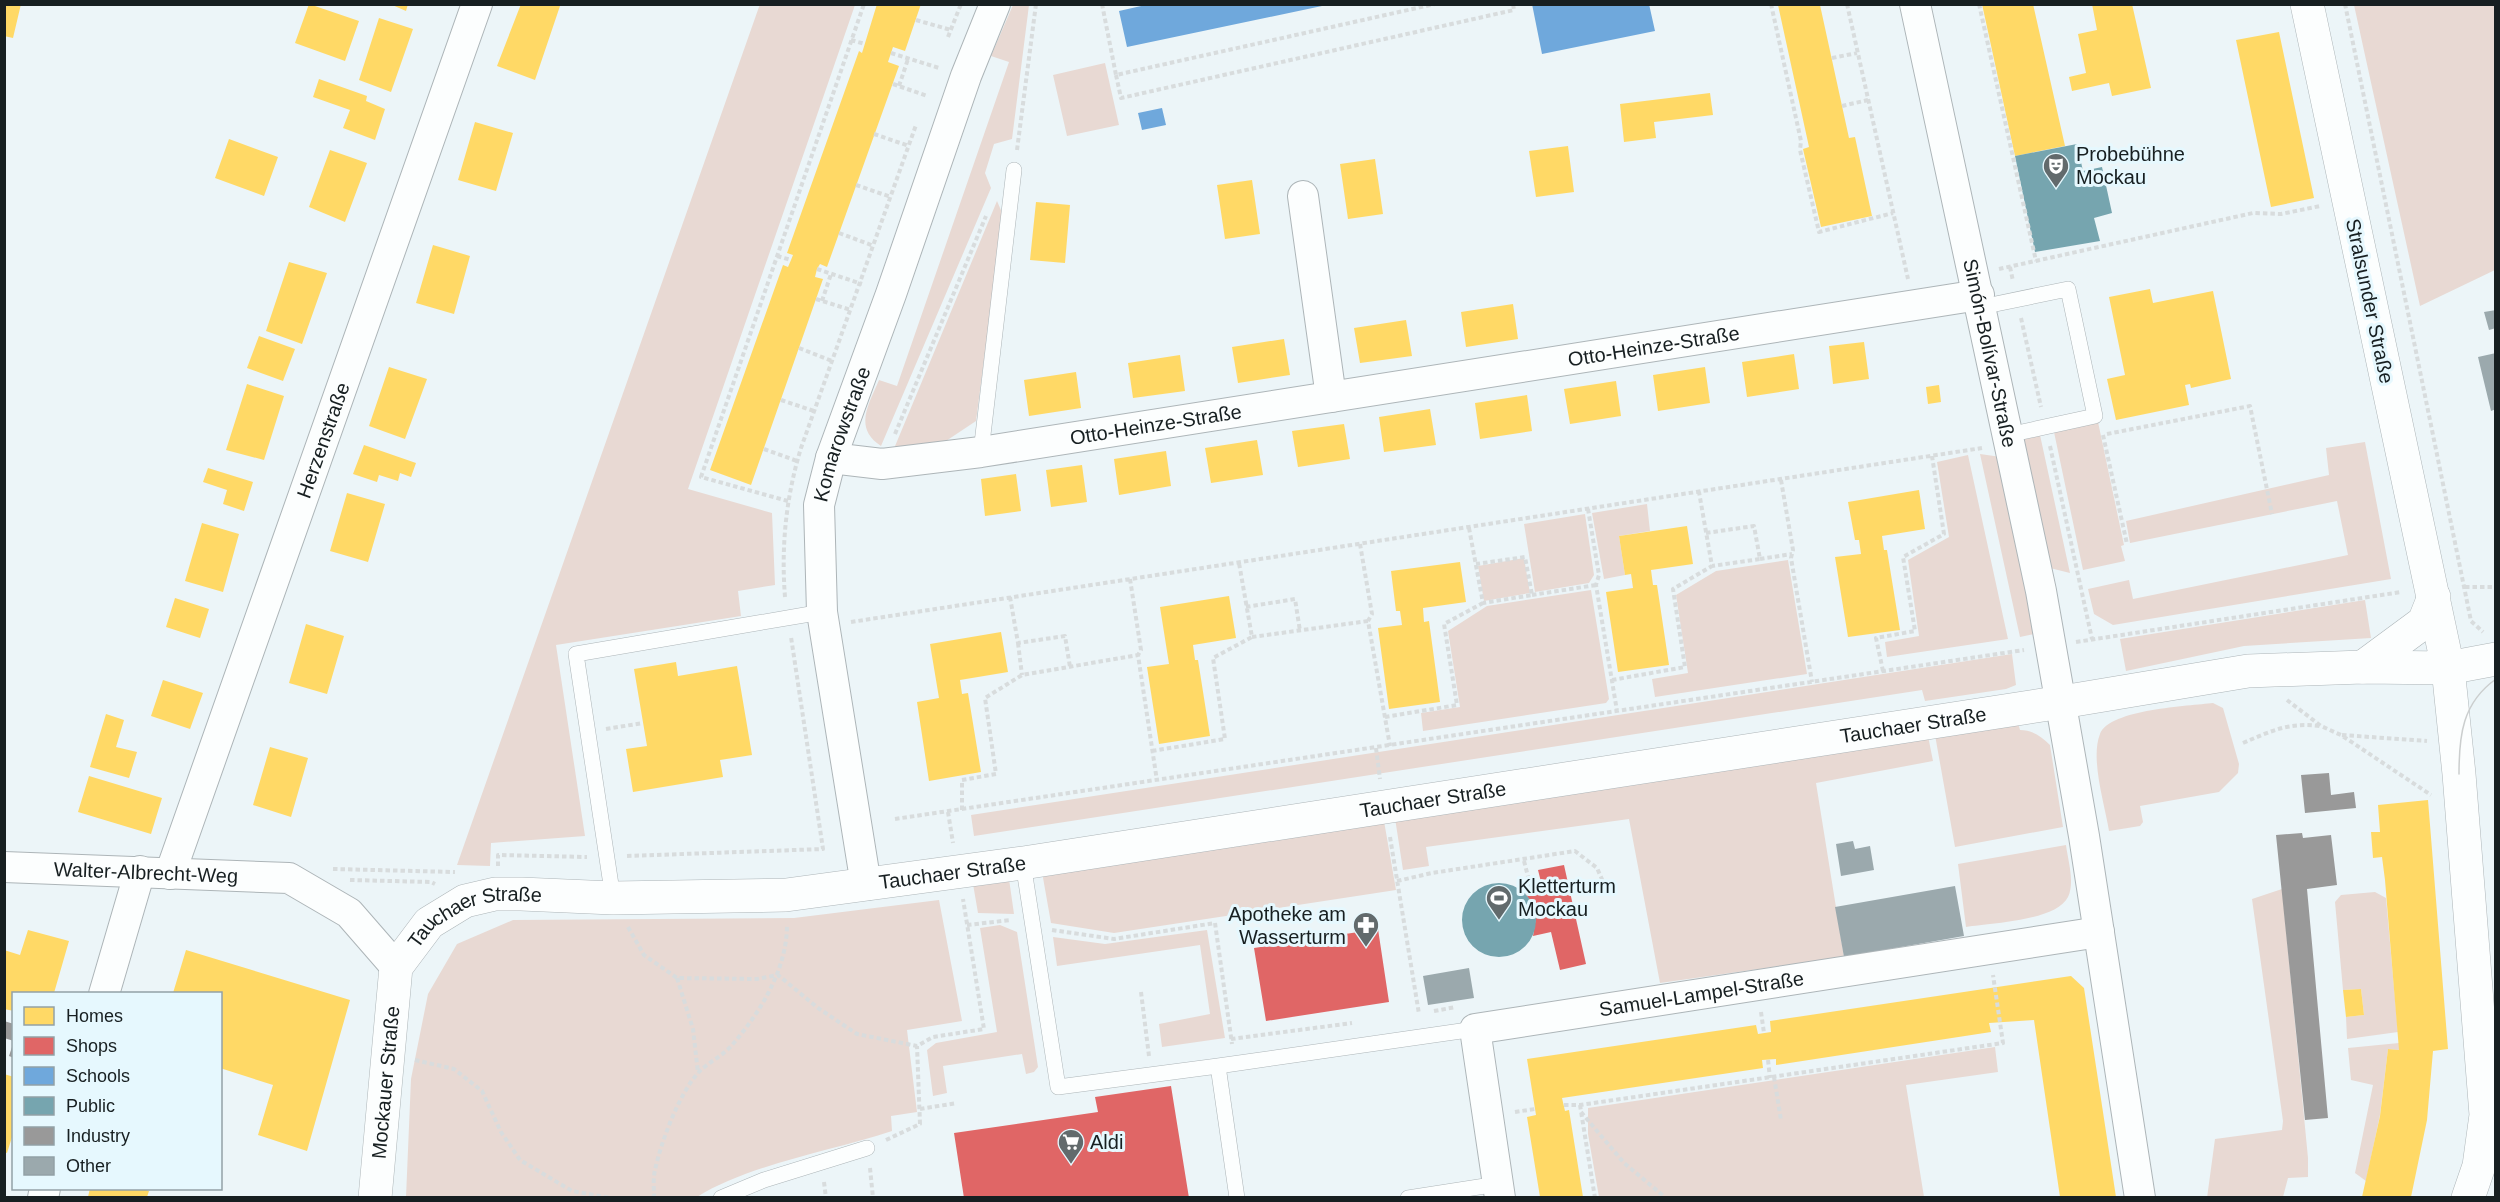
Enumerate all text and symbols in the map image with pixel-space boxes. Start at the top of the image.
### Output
place label: Probebühne Mockau [2076,143,2185,188]
theatre icon: Probebühne Mockau [2041,151,2071,189]
street label: Stralsunder Straße [2342,217,2398,385]
street label: Simón-Bolívar-Straße [1959,257,2021,449]
street label: Otto-Heinze-Straße [1566,322,1741,371]
street label: Komarowstraße [809,364,874,504]
street label: Herzenstraße [293,379,354,501]
street label: Otto-Heinze-Straße [1068,400,1243,449]
street label: Tauchaer Straße [1838,703,1988,747]
street label: Tauchaer Straße [1358,777,1508,822]
street label: Tauchaer Straße [878,852,1027,893]
street label: Walter-Albrecht-Weg [53,858,239,887]
place label: Kletterturm Mockau [1518,875,1616,920]
street label: Tauchaer Straße [403,883,542,952]
sports icon: Kletterturm Mockau [1484,883,1514,921]
place label: Apotheke am Wasserturm [1228,903,1346,948]
pharmacy icon: Apotheke am Wasserturm [1351,910,1381,948]
street label: Samuel-Lampel-Straße [1598,967,1805,1021]
legend [12,992,222,1190]
street label: Mockauer Straße [368,1005,403,1160]
text: Homes [66,1006,123,1026]
text: Shops [66,1036,117,1056]
text: Schools [66,1066,130,1086]
text: Public [66,1096,115,1116]
text: Industry [66,1126,130,1146]
supermarket icon: Aldi [1056,1127,1086,1165]
place label: Aldi [1090,1131,1123,1153]
text: Other [66,1156,111,1176]

